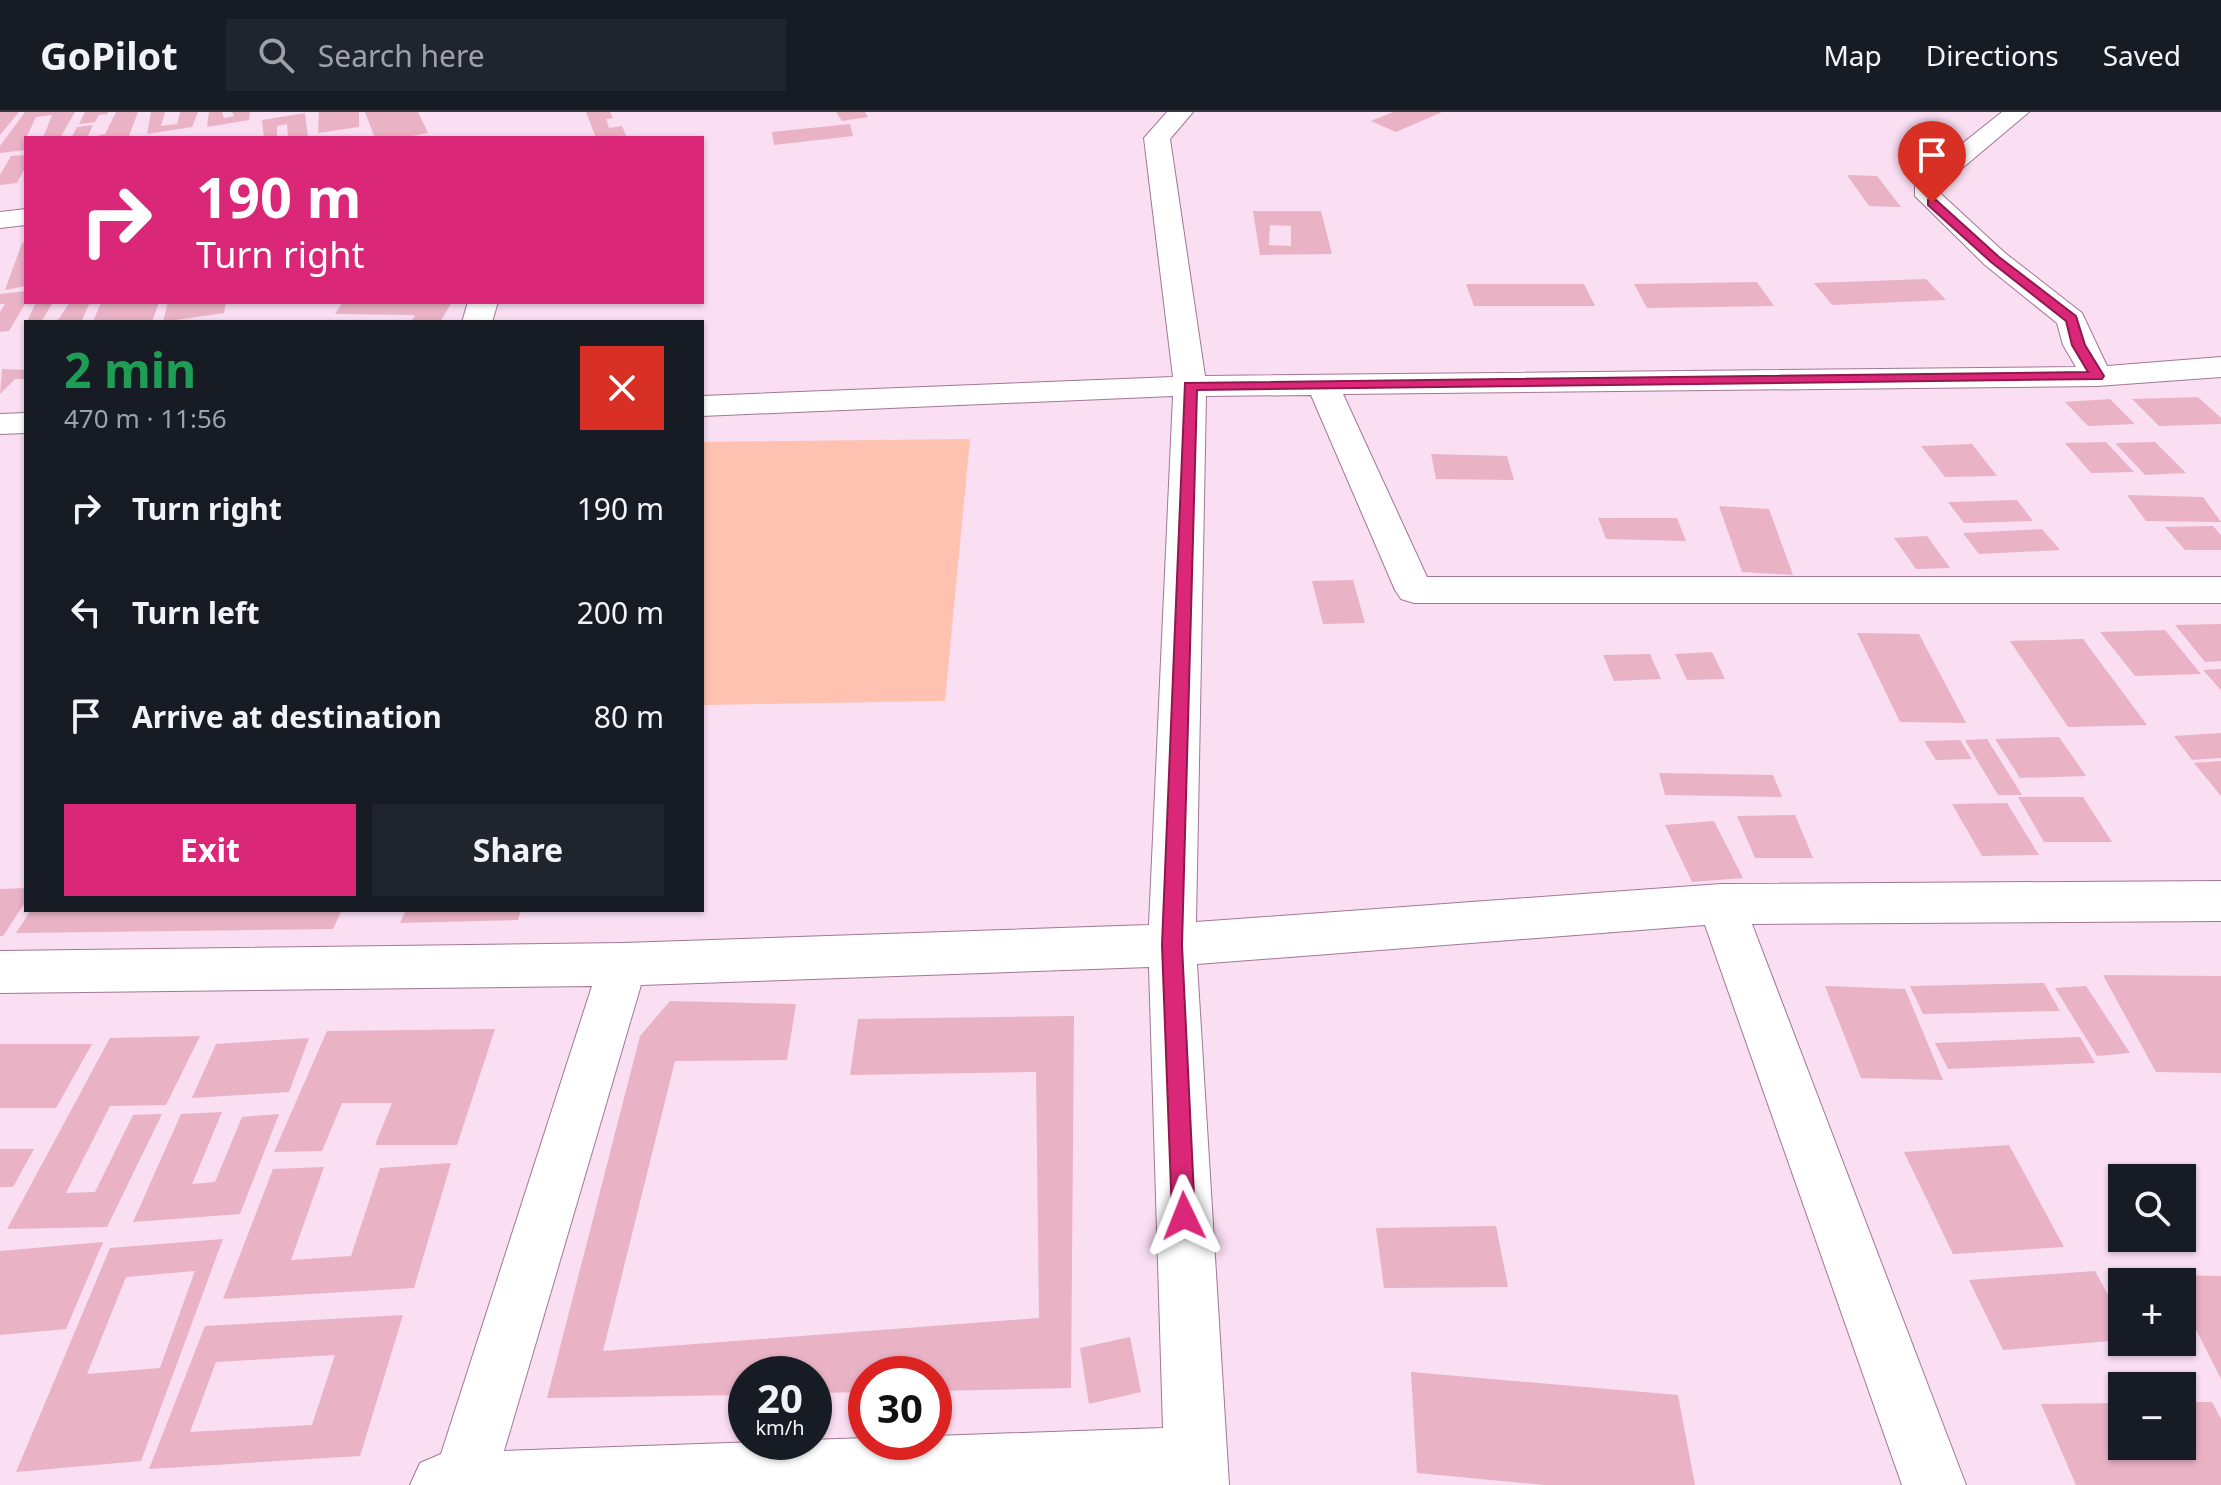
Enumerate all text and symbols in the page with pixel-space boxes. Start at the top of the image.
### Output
search box [226,19,786,91]
text: GoPilot [40,29,178,81]
icon: search [254,33,298,77]
text: Search here [318,35,485,76]
text: Map [1823,36,1882,74]
text: Directions [1926,36,2059,74]
text: Saved [2103,36,2181,74]
pin [1898,121,1966,203]
icon: arrive [1910,133,1954,177]
text: 190 m [196,158,361,234]
icon: right [64,168,168,272]
text: Turn right [196,230,364,279]
text: 2 min [64,337,196,402]
button: close [580,346,664,430]
text: 470 m · 11:56 [64,400,227,436]
icon: right [64,486,108,530]
text: Turn right [132,488,282,529]
text: 190 m [577,488,664,529]
icon: left [64,590,108,634]
text: Turn left [132,592,260,633]
text: 200 m [577,592,664,633]
icon: arrive [64,694,108,738]
text: Arrive at destination [132,696,442,737]
text: 80 m [594,696,664,737]
button: Exit [64,804,356,896]
button: Share [372,804,664,896]
map controls [2108,1164,2196,1460]
button: search [2108,1164,2196,1252]
position arrow [1142,1174,1226,1258]
button: + [2108,1268,2196,1356]
speed limit sign: 30 [848,1356,952,1460]
text: 20 [757,1370,803,1425]
button: − [2108,1372,2196,1460]
text: km/h [755,1414,805,1441]

